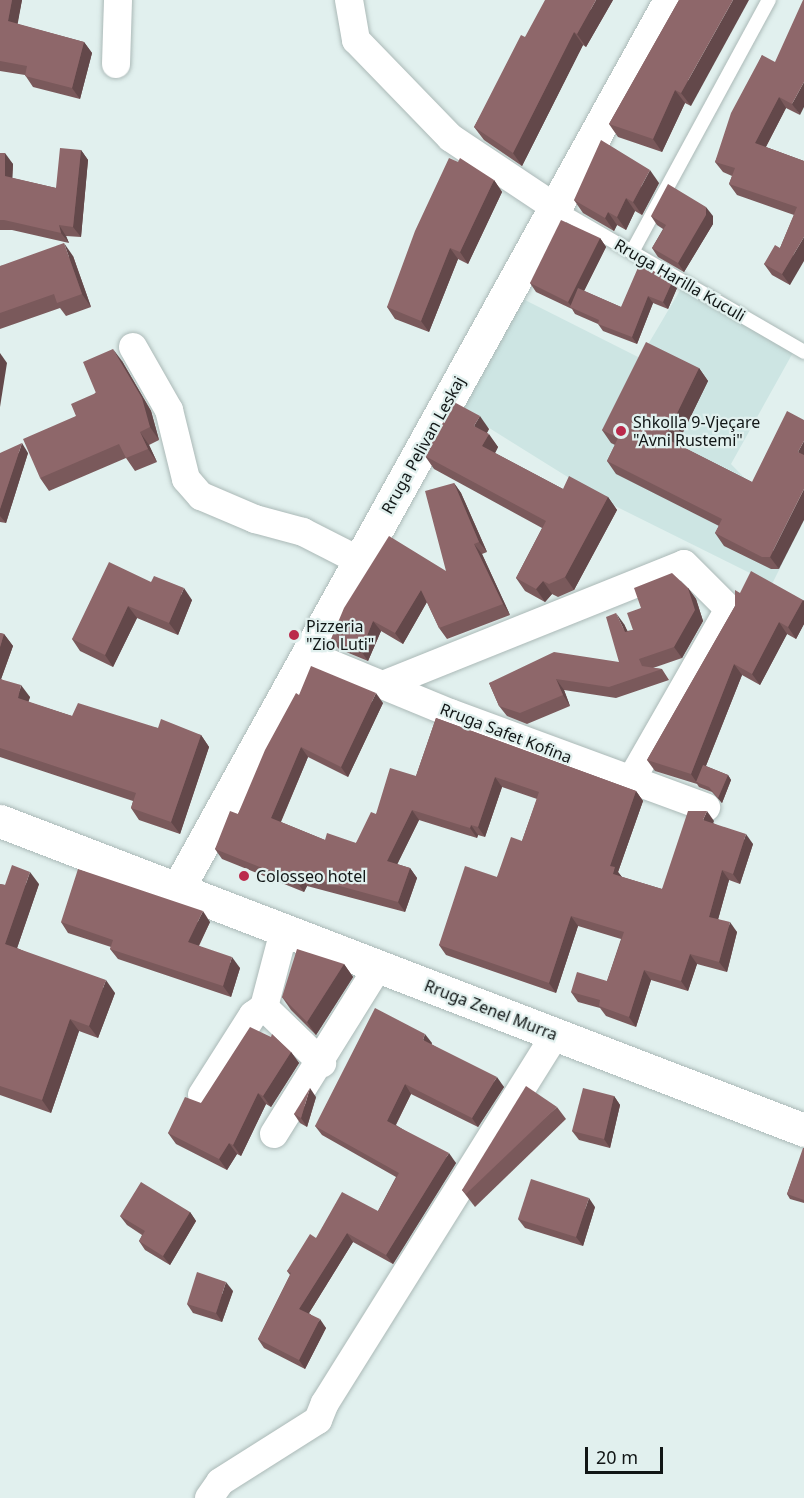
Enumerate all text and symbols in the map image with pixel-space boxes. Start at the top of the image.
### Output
street label: Rruga Harilla Kuculi [611,235,749,325]
street label: Rruga Pelivan Leskaj [377,373,469,517]
place label: Shkolla 9-Vjeçare "Avni Rustemi" [633,412,760,450]
marker: Shkolla 9-Vjeçare "Avni Rustemi" [614,424,628,438]
place label: Pizzeria "Zio Luti" [306,616,374,654]
marker: Pizzeria "Zio Luti" [287,628,301,642]
street label: Rruga Safet Kofina [437,699,575,767]
place label: Colosseo hotel [256,866,366,886]
marker: Colosseo hotel [237,869,251,883]
street label: Rruga Zenel Murra [422,976,560,1044]
scale bar [588,1435,666,1473]
text: 20 m [596,1445,638,1469]

